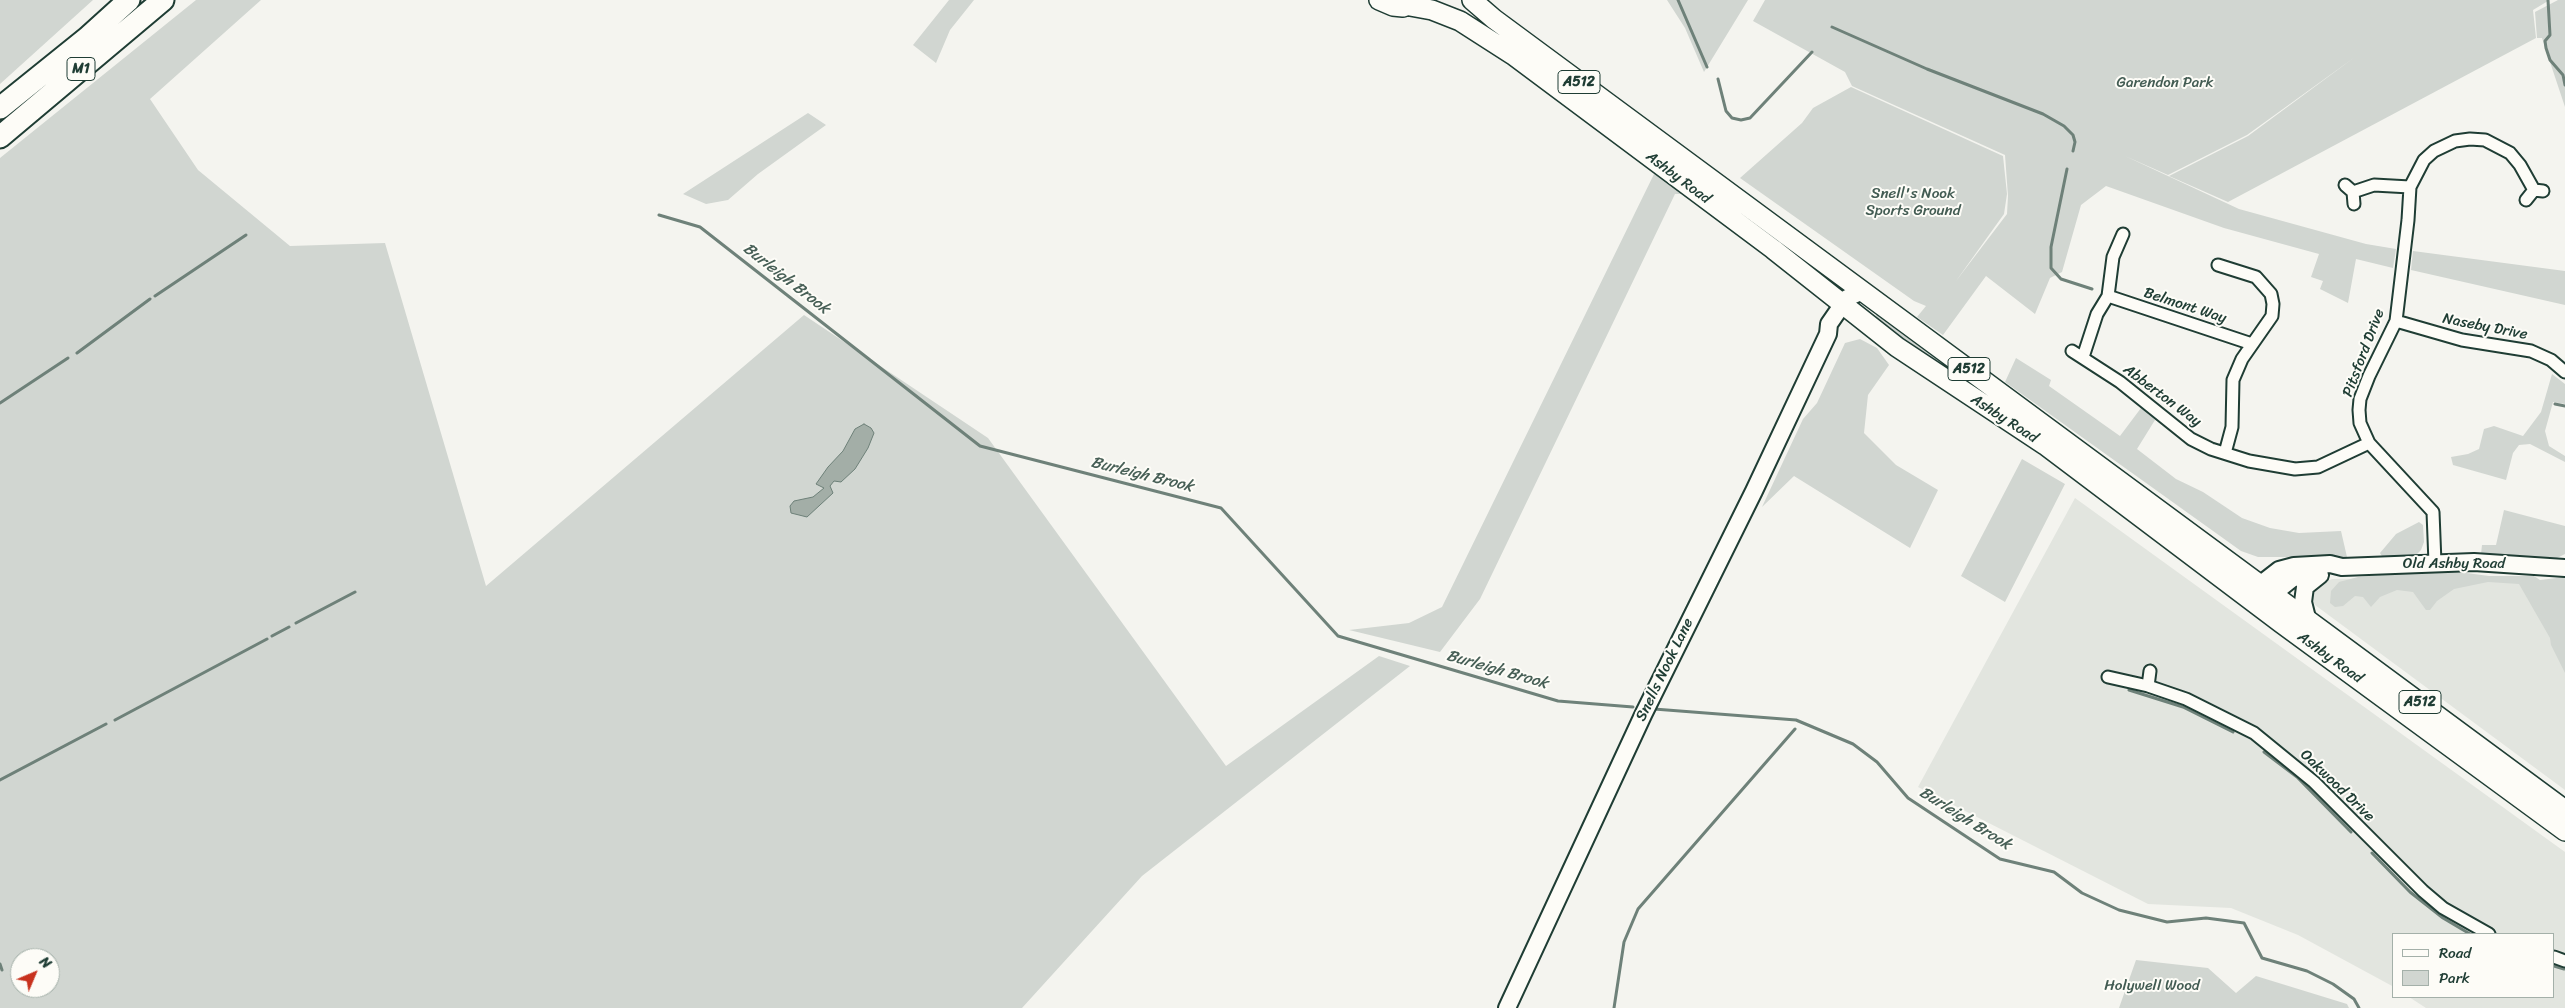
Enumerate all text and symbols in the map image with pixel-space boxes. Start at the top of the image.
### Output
road number: M1 [67,58,95,80]
road number: A512 [1558,70,1600,94]
park label: Garendon Park [2117,74,2213,92]
street label: Ashby Road [1642,148,1714,208]
park label: Snell's Nook Sports Ground [1865,185,1961,220]
water label: Burleigh Brook [739,239,833,319]
street label: Belmont Way [2141,284,2229,328]
street label: Pitsford Drive [2339,306,2389,400]
street label: Naseby Drive [2441,310,2529,344]
road number: A512 [1948,358,1990,380]
street label: Abberton Way [2119,361,2205,431]
street label: Ashby Road [1967,391,2041,447]
water label: Burleigh Brook [1089,453,1195,497]
street label: Old Ashby Road [2403,555,2505,573]
street label: Snells Nook Lane [1632,616,1698,724]
street label: Ashby Road [2294,628,2366,688]
water label: Burleigh Brook [1444,646,1550,694]
road number: A512 [2399,690,2441,714]
street label: Oakwood Drive [2296,746,2378,826]
water label: Burleigh Brook [1916,783,2014,855]
legend [2392,933,2555,998]
text: Road [2439,940,2471,966]
north arrow [10,948,60,998]
text: N [33,950,58,975]
text: Park [2439,965,2470,991]
park label: Holywell Wood [2104,977,2200,995]

